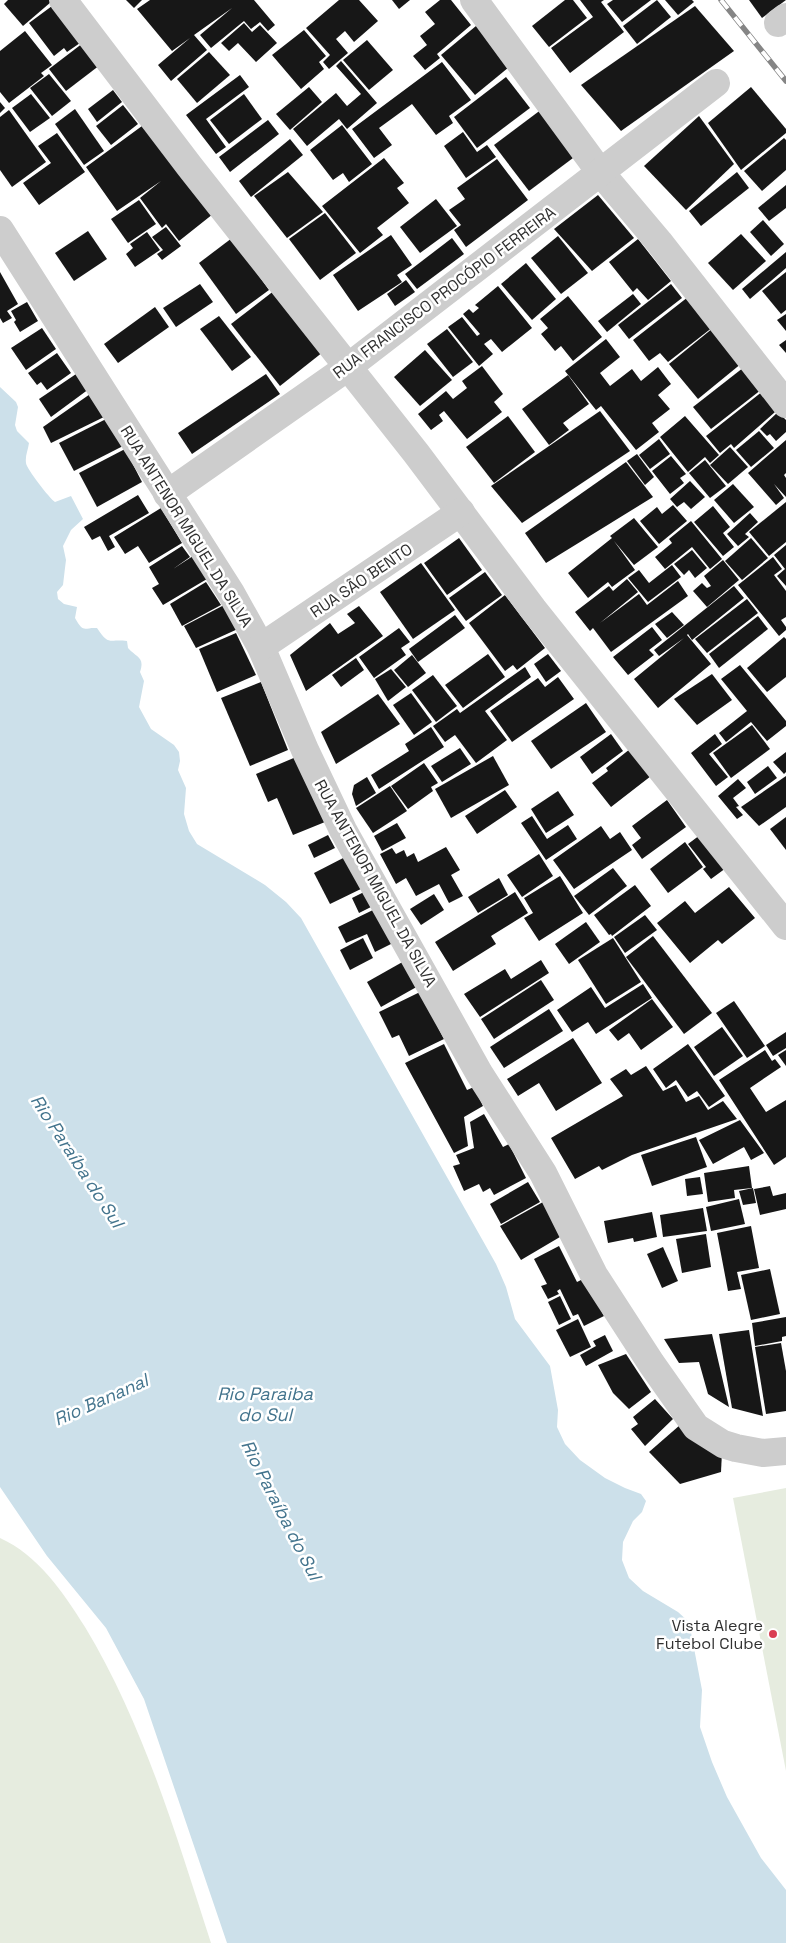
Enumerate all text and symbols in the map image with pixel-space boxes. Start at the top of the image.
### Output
street label: RUA FRANCISCO PROCÓPIO FERREIRA [329,202,560,383]
street label: RUA ANTENOR MIGUEL DA SILVA [116,421,258,631]
street label: RUA SÃO BENTO [306,538,416,622]
street label: RUA ANTENOR MIGUEL DA SILVA [310,776,441,991]
water label: Rio Paraíba do Sul [26,1090,130,1234]
water label: Rio Bananal [50,1367,154,1431]
water label: Rio Paraiba do Sul [217,1382,313,1426]
water label: Rio Paraíba do Sul [236,1436,328,1586]
place label: Vista Alegre Futebol Clube [656,1615,763,1654]
marker: Vista Alegre Futebol Clube [767,1628,779,1640]

